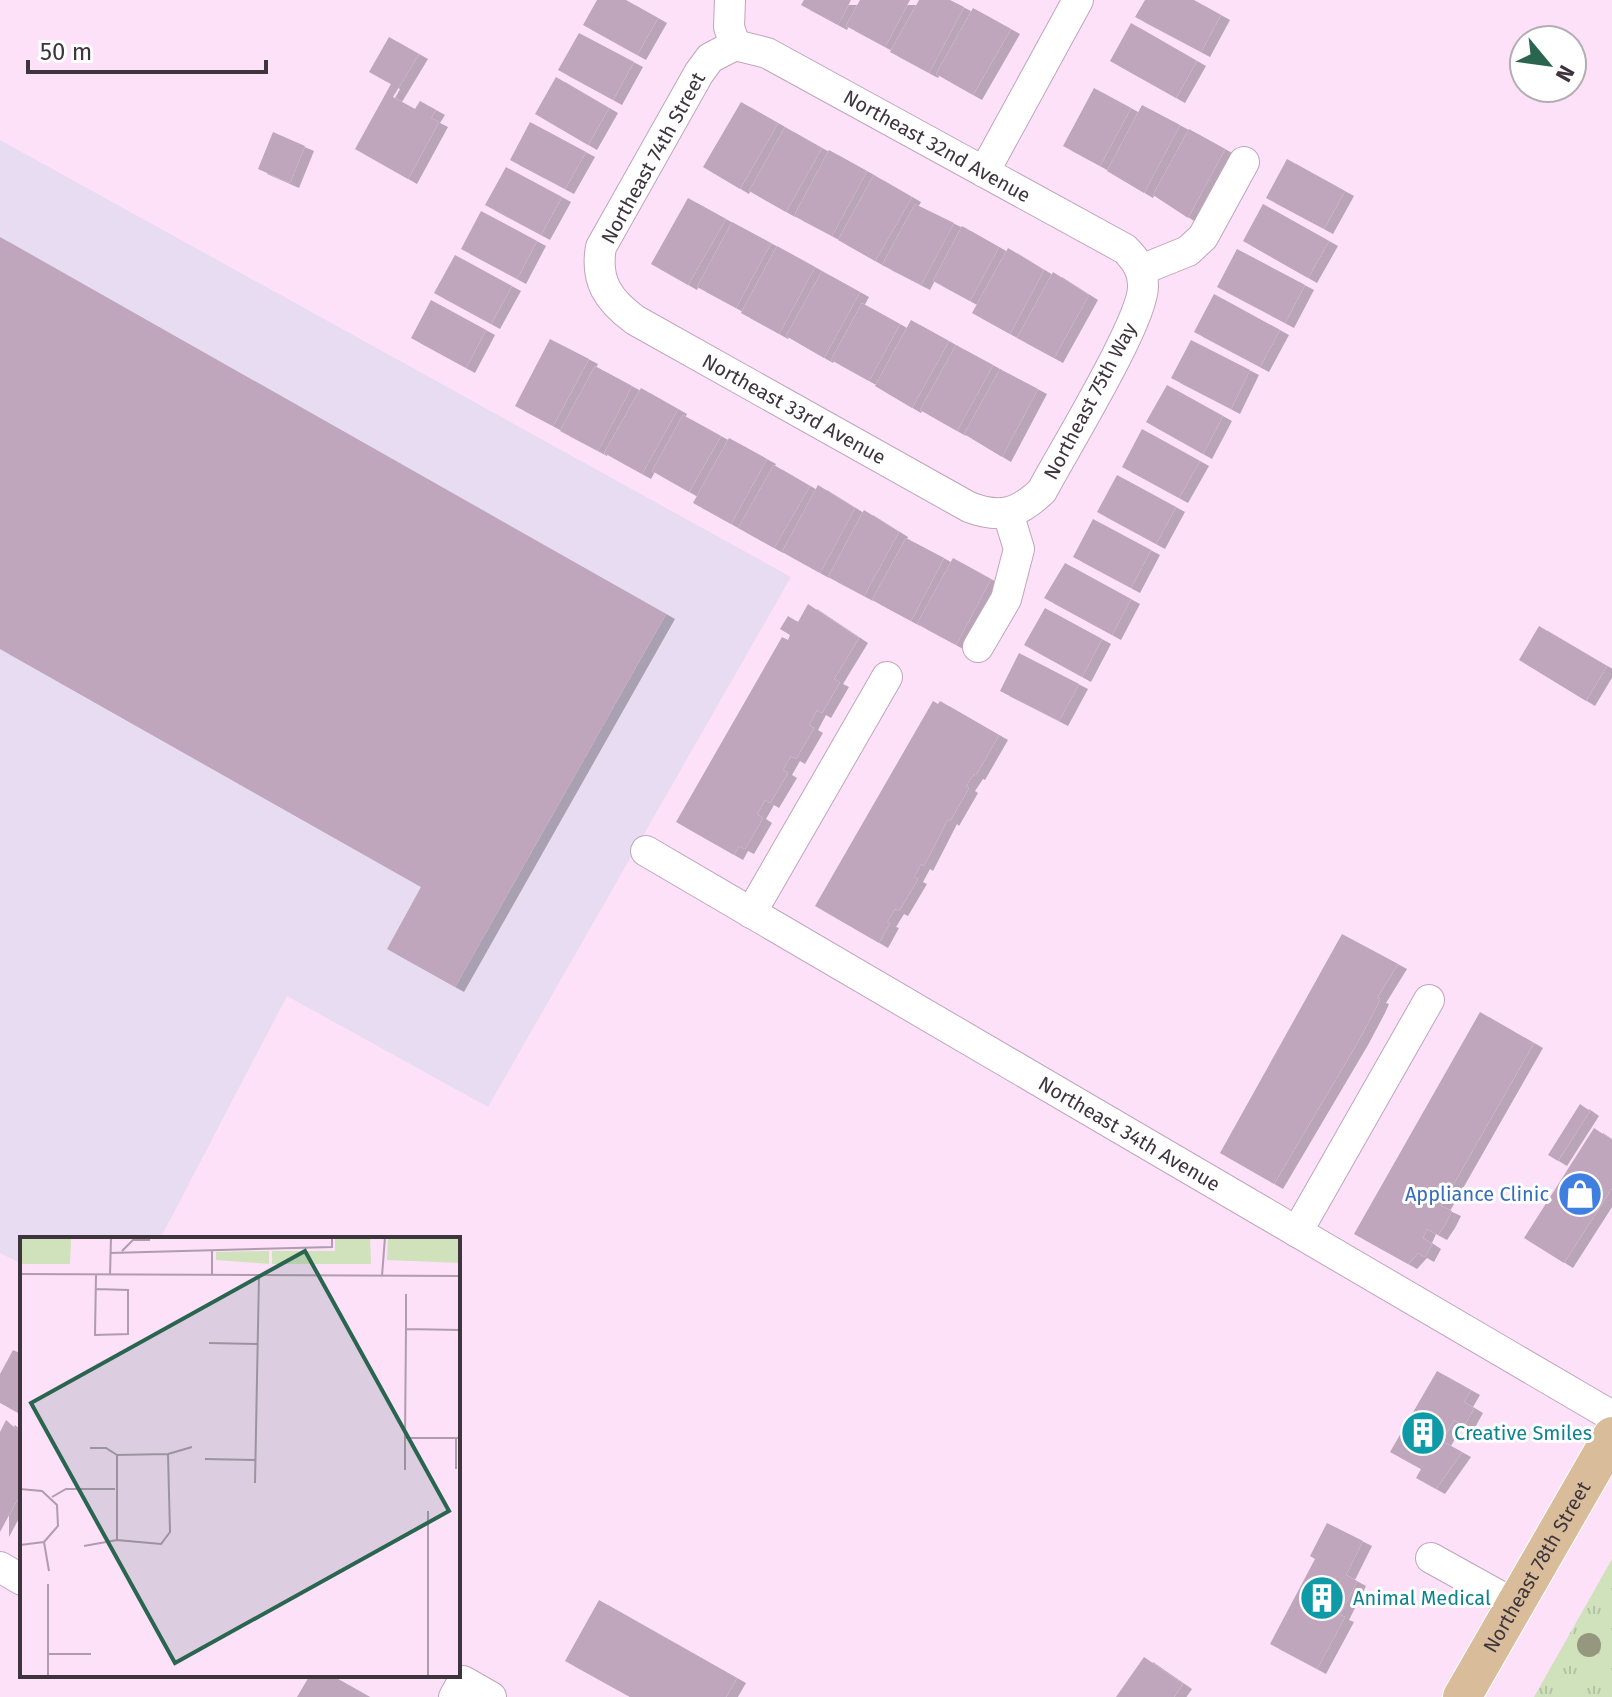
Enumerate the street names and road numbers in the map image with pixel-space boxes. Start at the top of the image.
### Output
street label: Northeast 74th Street [596,67,711,248]
street label: Northeast 32nd Avenue [839,85,1035,207]
street label: Northeast 75th Way [1038,318,1142,484]
street label: Northeast 33rd Avenue [698,349,890,469]
street label: Northeast 34th Avenue [1034,1071,1225,1196]
street label: Northeast 78th Street [1478,1476,1596,1657]

